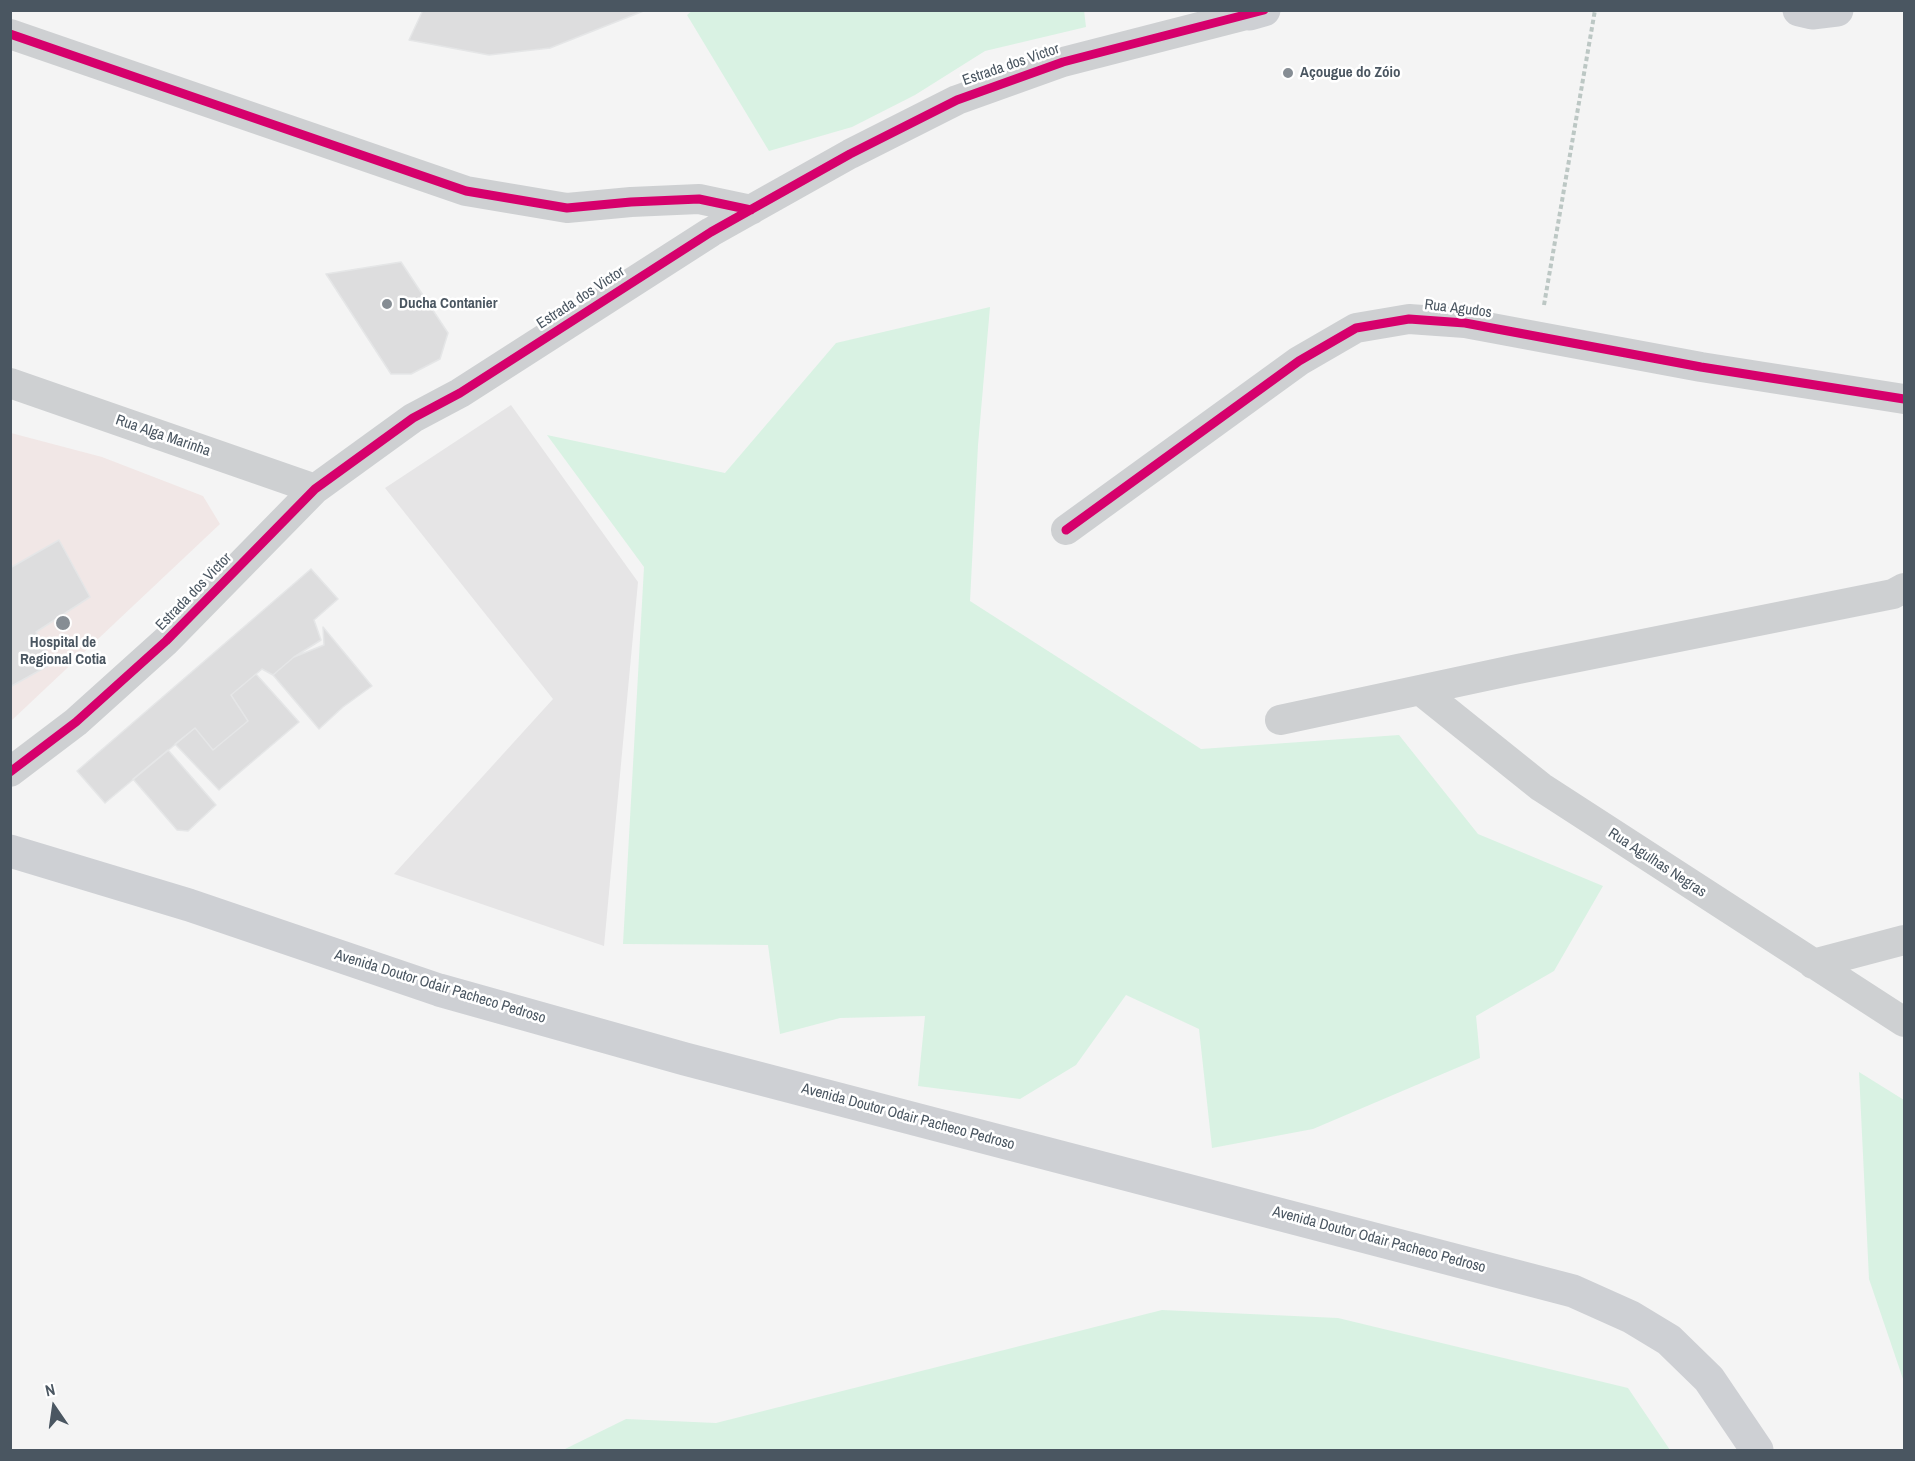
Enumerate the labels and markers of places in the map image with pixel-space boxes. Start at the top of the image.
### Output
place label: Açougue do Zóio [1300,64,1400,82]
marker: Açougue do Zóio [1281,66,1295,80]
place label: Ducha Contanier [399,295,497,313]
marker: Ducha Contanier [380,297,394,311]
marker: Hospital de Regional Cotia [54,614,72,632]
place label: Hospital de Regional Cotia [20,634,106,669]

